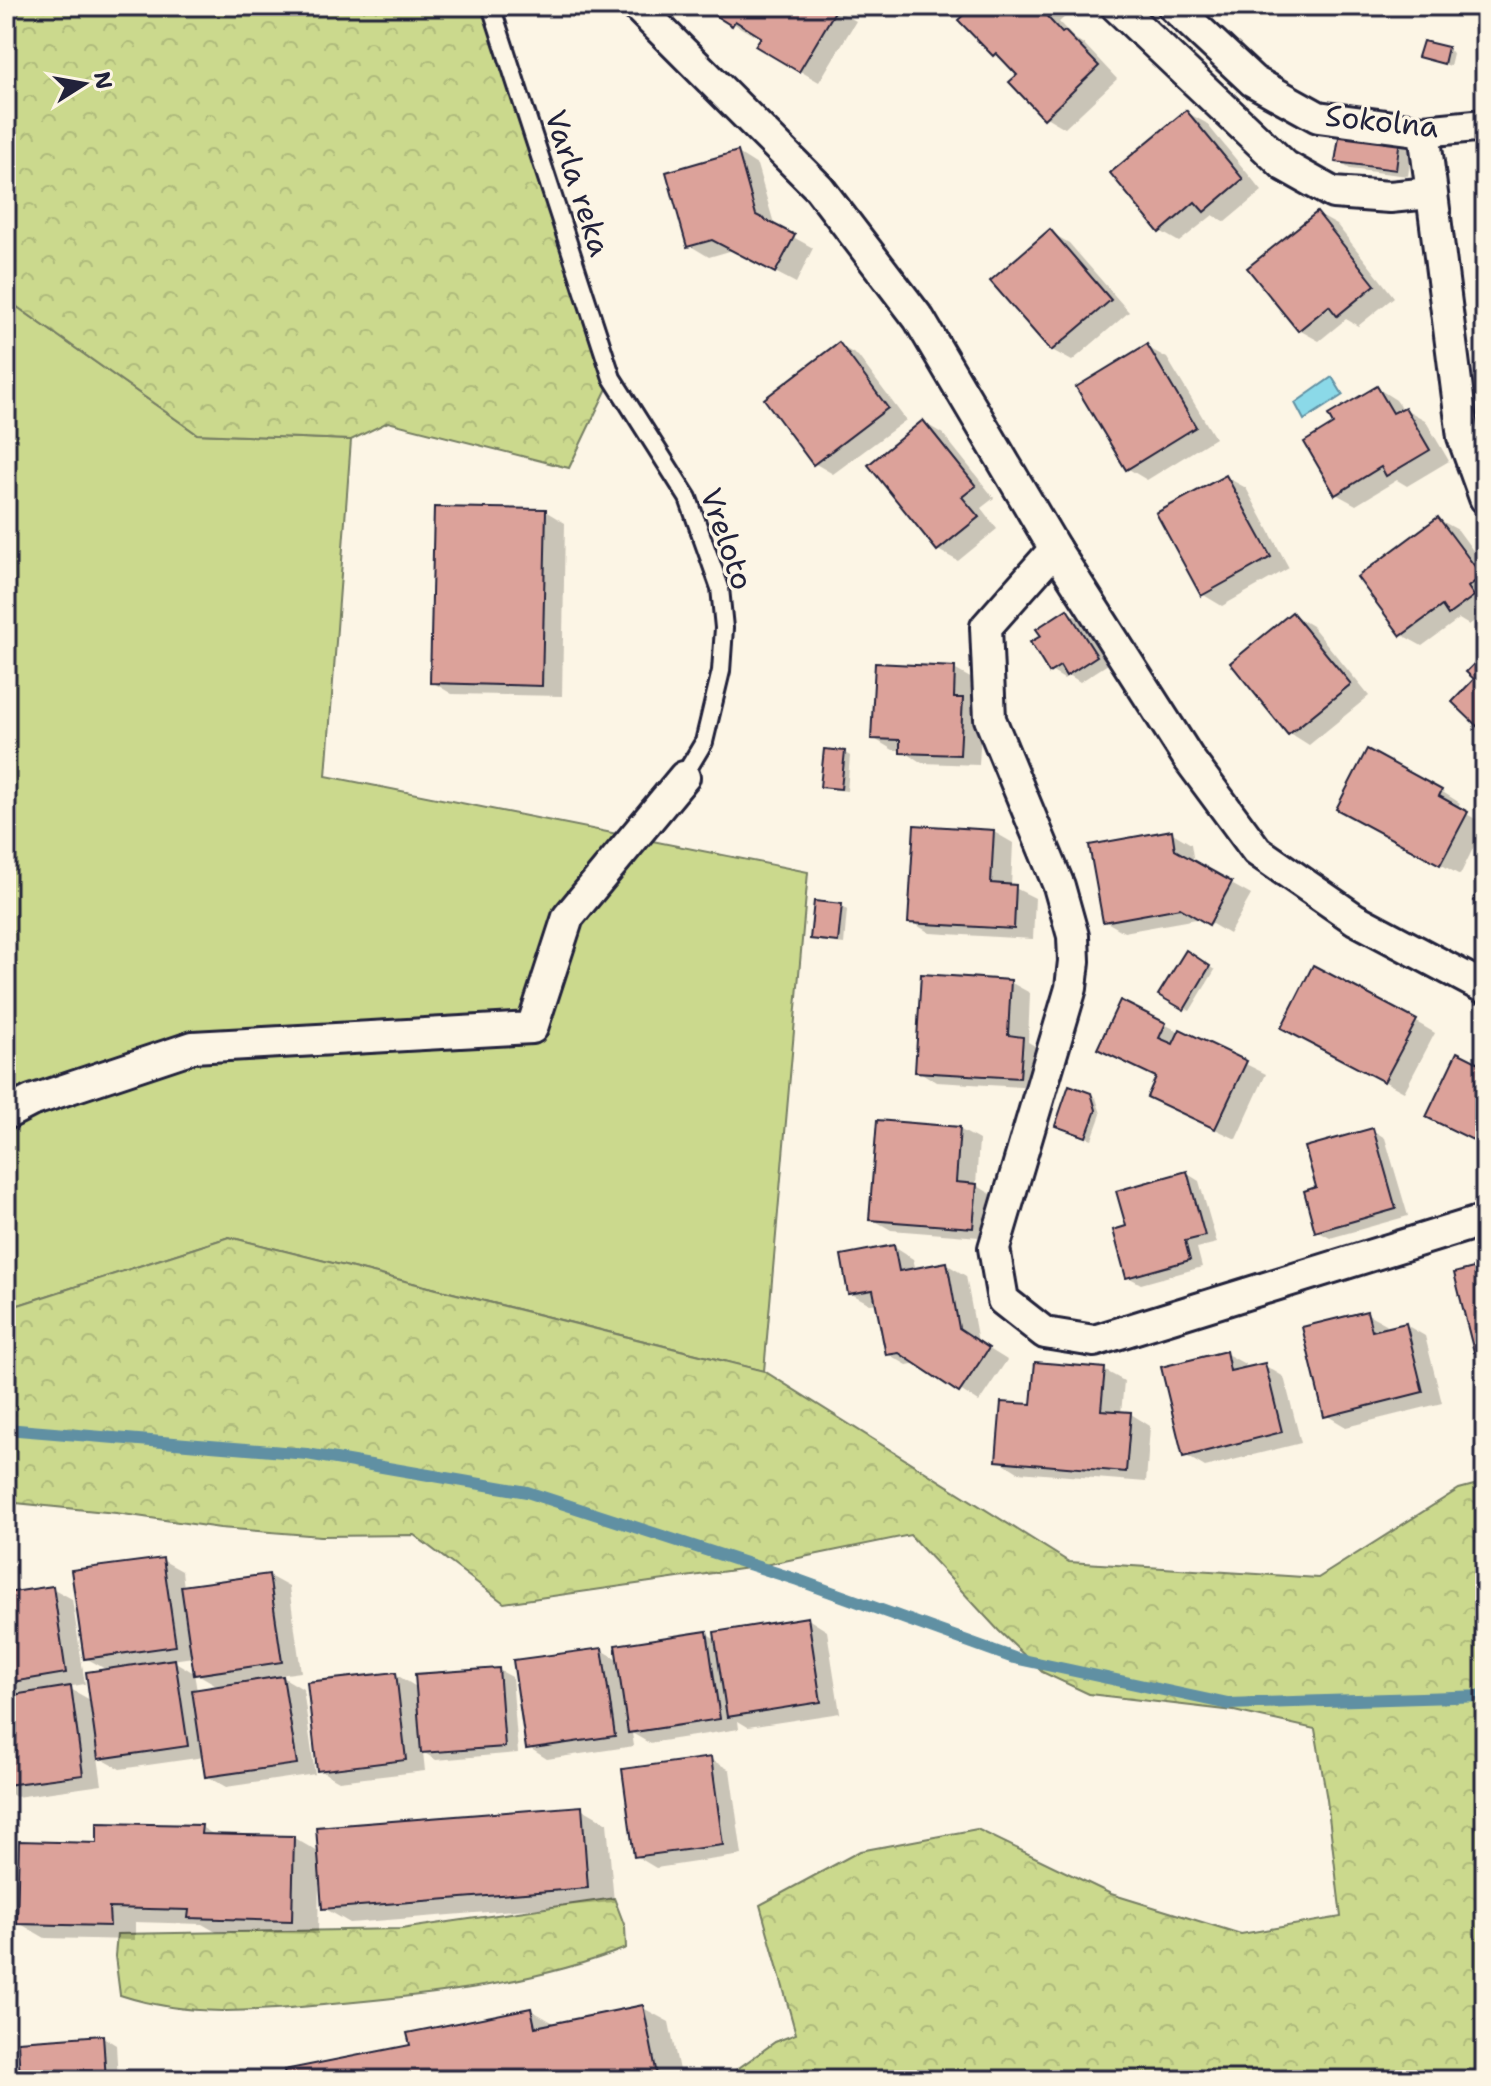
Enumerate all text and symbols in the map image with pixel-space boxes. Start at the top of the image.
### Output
north arrow [44,44,124,124]
text: N [87,69,119,92]
street label: Sokolna [1323,95,1441,147]
street label: Varla reka [535,105,621,262]
street label: Vreloto [691,483,763,595]

